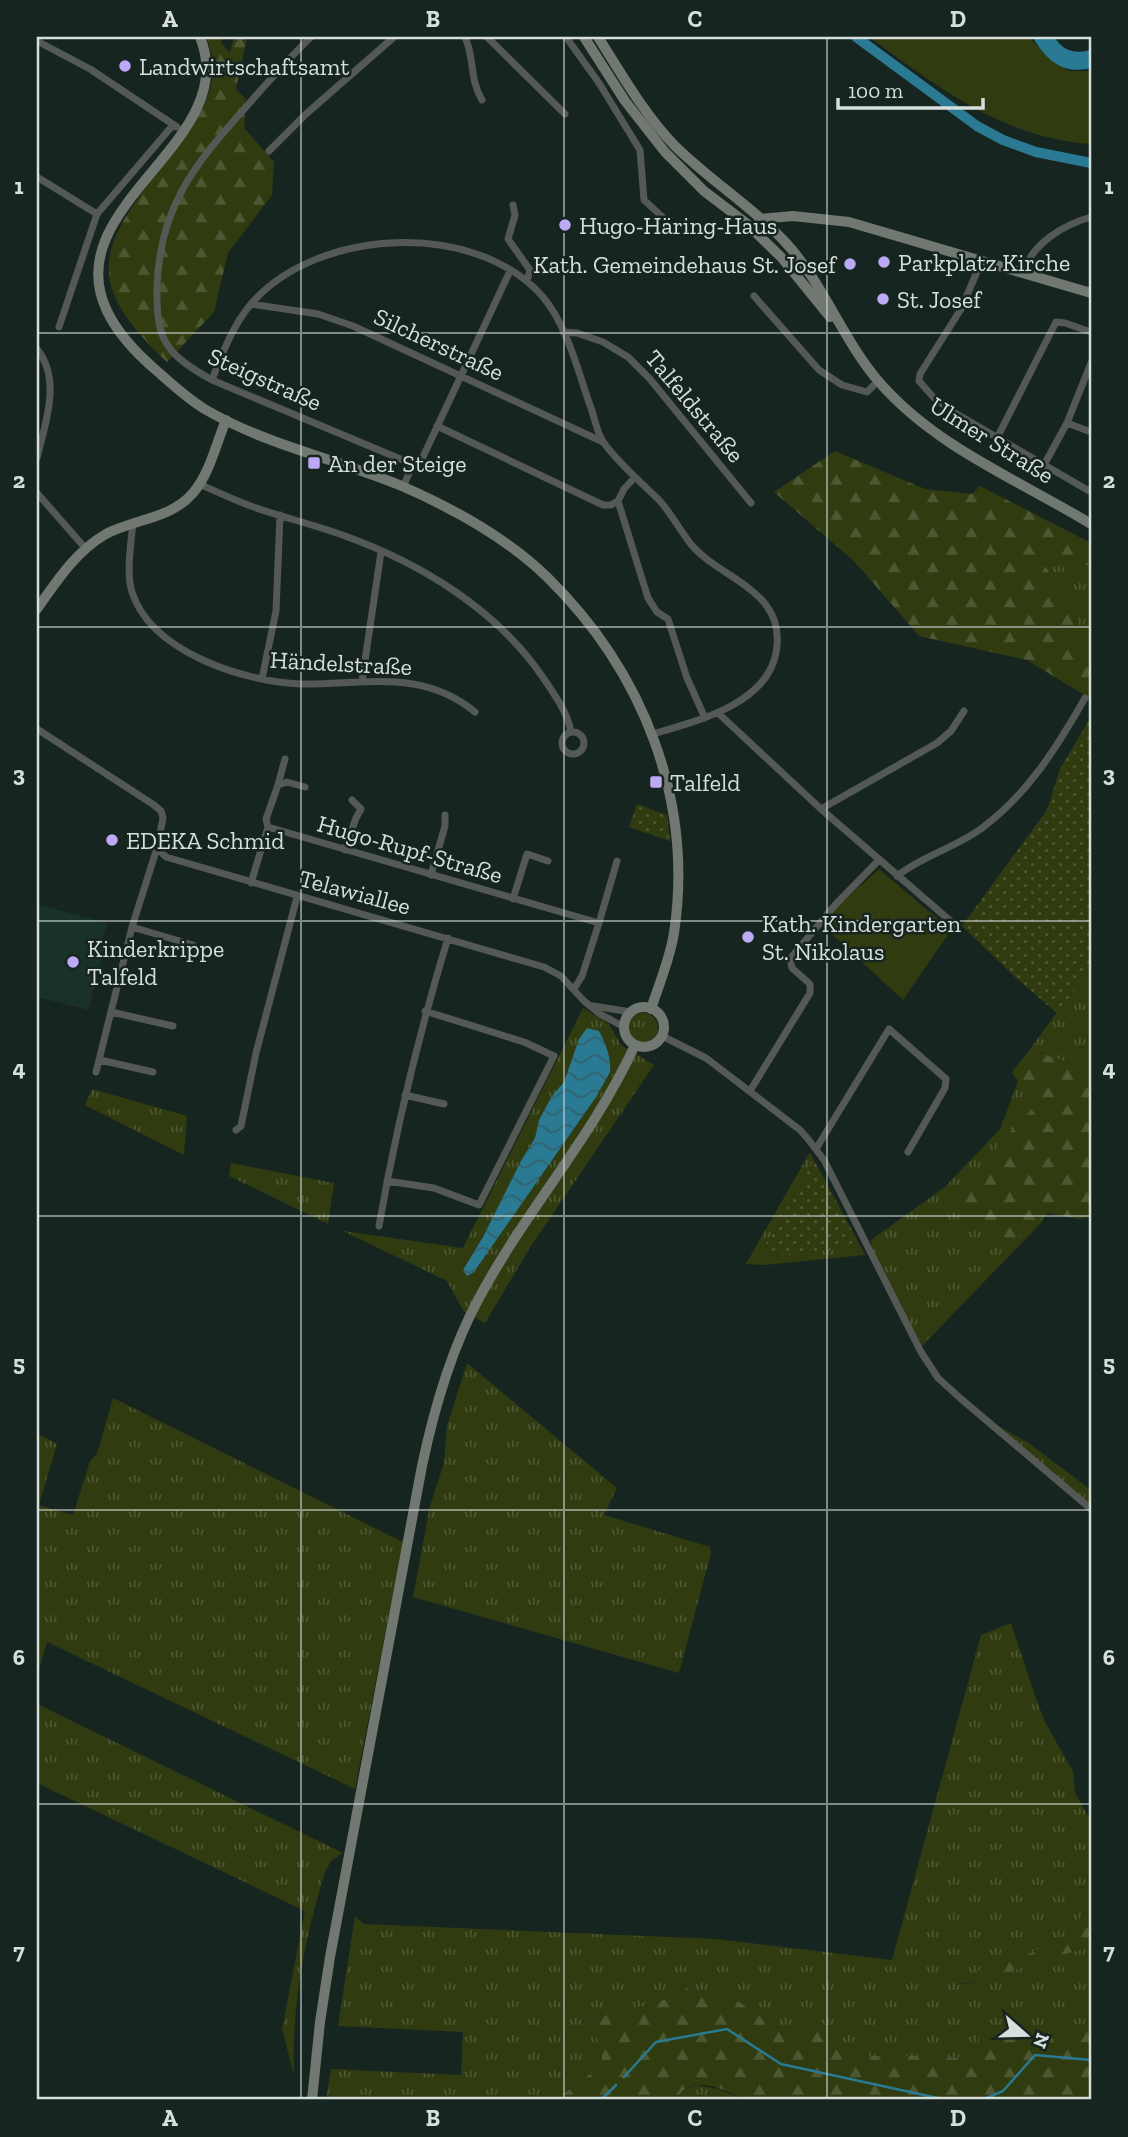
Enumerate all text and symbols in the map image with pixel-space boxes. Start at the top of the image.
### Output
text: A [162,5,178,33]
text: B [426,5,440,33]
text: C [688,5,702,33]
text: D [950,5,966,33]
place label: Landwirtschaftsamt [139,52,350,81]
marker: Landwirtschaftsamt [117,58,133,74]
scale bar [838,66,983,110]
text: 100 m [848,78,903,103]
text: 1 [14,172,24,200]
text: 1 [1104,172,1114,200]
place label: Hugo-Häring-Haus [579,211,777,240]
marker: Hugo-Häring-Haus [557,217,573,233]
place label: Parkplatz Kirche [898,248,1070,277]
place label: Kath. Gemeindehaus St. Josef [533,250,838,279]
marker: Parkplatz Kirche [876,254,892,270]
marker: Kath. Gemeindehaus St. Josef [842,256,858,272]
place label: St. Josef [897,285,983,314]
marker: St. Josef [875,291,891,307]
street label: Silcherstraße [370,301,508,387]
street label: Steigstraße [204,341,326,417]
street label: Talfeldstraße [639,344,751,468]
street label: Ulmer Straße [925,390,1059,490]
place label: An der Steige [328,449,466,478]
marker: An der Steige [306,455,322,471]
text: 2 [13,466,25,494]
text: 2 [1103,466,1115,494]
street label: Händelstraße [269,645,413,681]
text: 3 [13,760,25,788]
text: 3 [1103,760,1115,788]
place label: Talfeld [670,768,741,797]
marker: Talfeld [648,774,664,790]
street label: Hugo-Rupf-Straße [314,809,506,889]
place label: EDEKA Schmid [126,826,284,855]
marker: EDEKA Schmid [104,832,120,848]
street label: Telawiallee [296,863,414,921]
place label: Kath. Kindergarten St. Nikolaus [762,909,961,966]
marker: Kath. Kindergarten St. Nikolaus [740,929,756,945]
place label: Kinderkrippe Talfeld [87,934,224,991]
marker: Kinderkrippe Talfeld [65,954,81,970]
text: 4 [12,1054,26,1082]
text: 4 [1102,1054,1116,1082]
text: 5 [13,1349,25,1377]
text: 5 [1103,1349,1115,1377]
text: 6 [13,1643,25,1671]
text: 6 [1103,1643,1115,1671]
text: 7 [13,1937,25,1965]
text: 7 [1103,1937,1115,1965]
north arrow [992,2000,1062,2070]
text: N [1028,2030,1055,2051]
text: A [162,2104,178,2132]
text: B [426,2104,440,2132]
text: C [688,2104,702,2132]
text: D [950,2104,966,2132]

